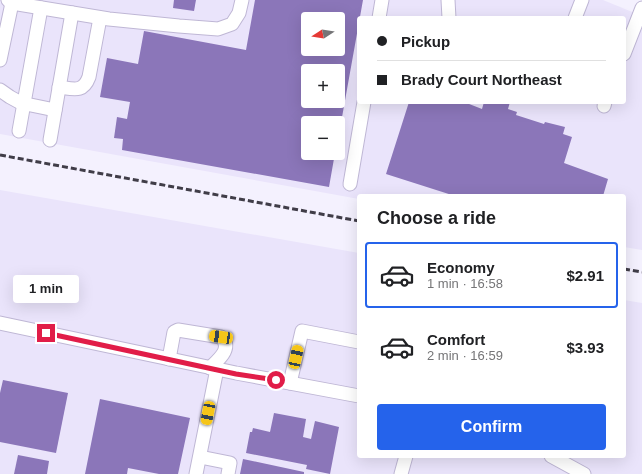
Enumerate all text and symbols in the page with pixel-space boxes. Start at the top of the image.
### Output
north arrow [301,12,345,56]
map controls [301,12,345,160]
text: Pickup [401,33,450,50]
button: + [301,64,345,108]
text: Brady Court Northeast [401,71,562,88]
button: − [301,116,345,160]
text: Choose a ride [377,208,496,228]
icon: car [379,257,415,293]
text: Economy [427,259,495,276]
text: $2.91 [566,267,604,284]
callout: 1 min [13,275,79,303]
text: 1 min · 16:58 [427,276,503,291]
text: 1 min [29,281,63,296]
route end [37,324,55,342]
car [208,329,234,345]
icon: car [379,329,415,365]
text: Comfort [427,331,485,348]
text: $3.93 [566,339,604,356]
car [288,344,304,370]
text: 2 min · 16:59 [427,348,503,363]
route start [267,371,285,389]
car [200,400,216,426]
button: Confirm [377,404,606,450]

